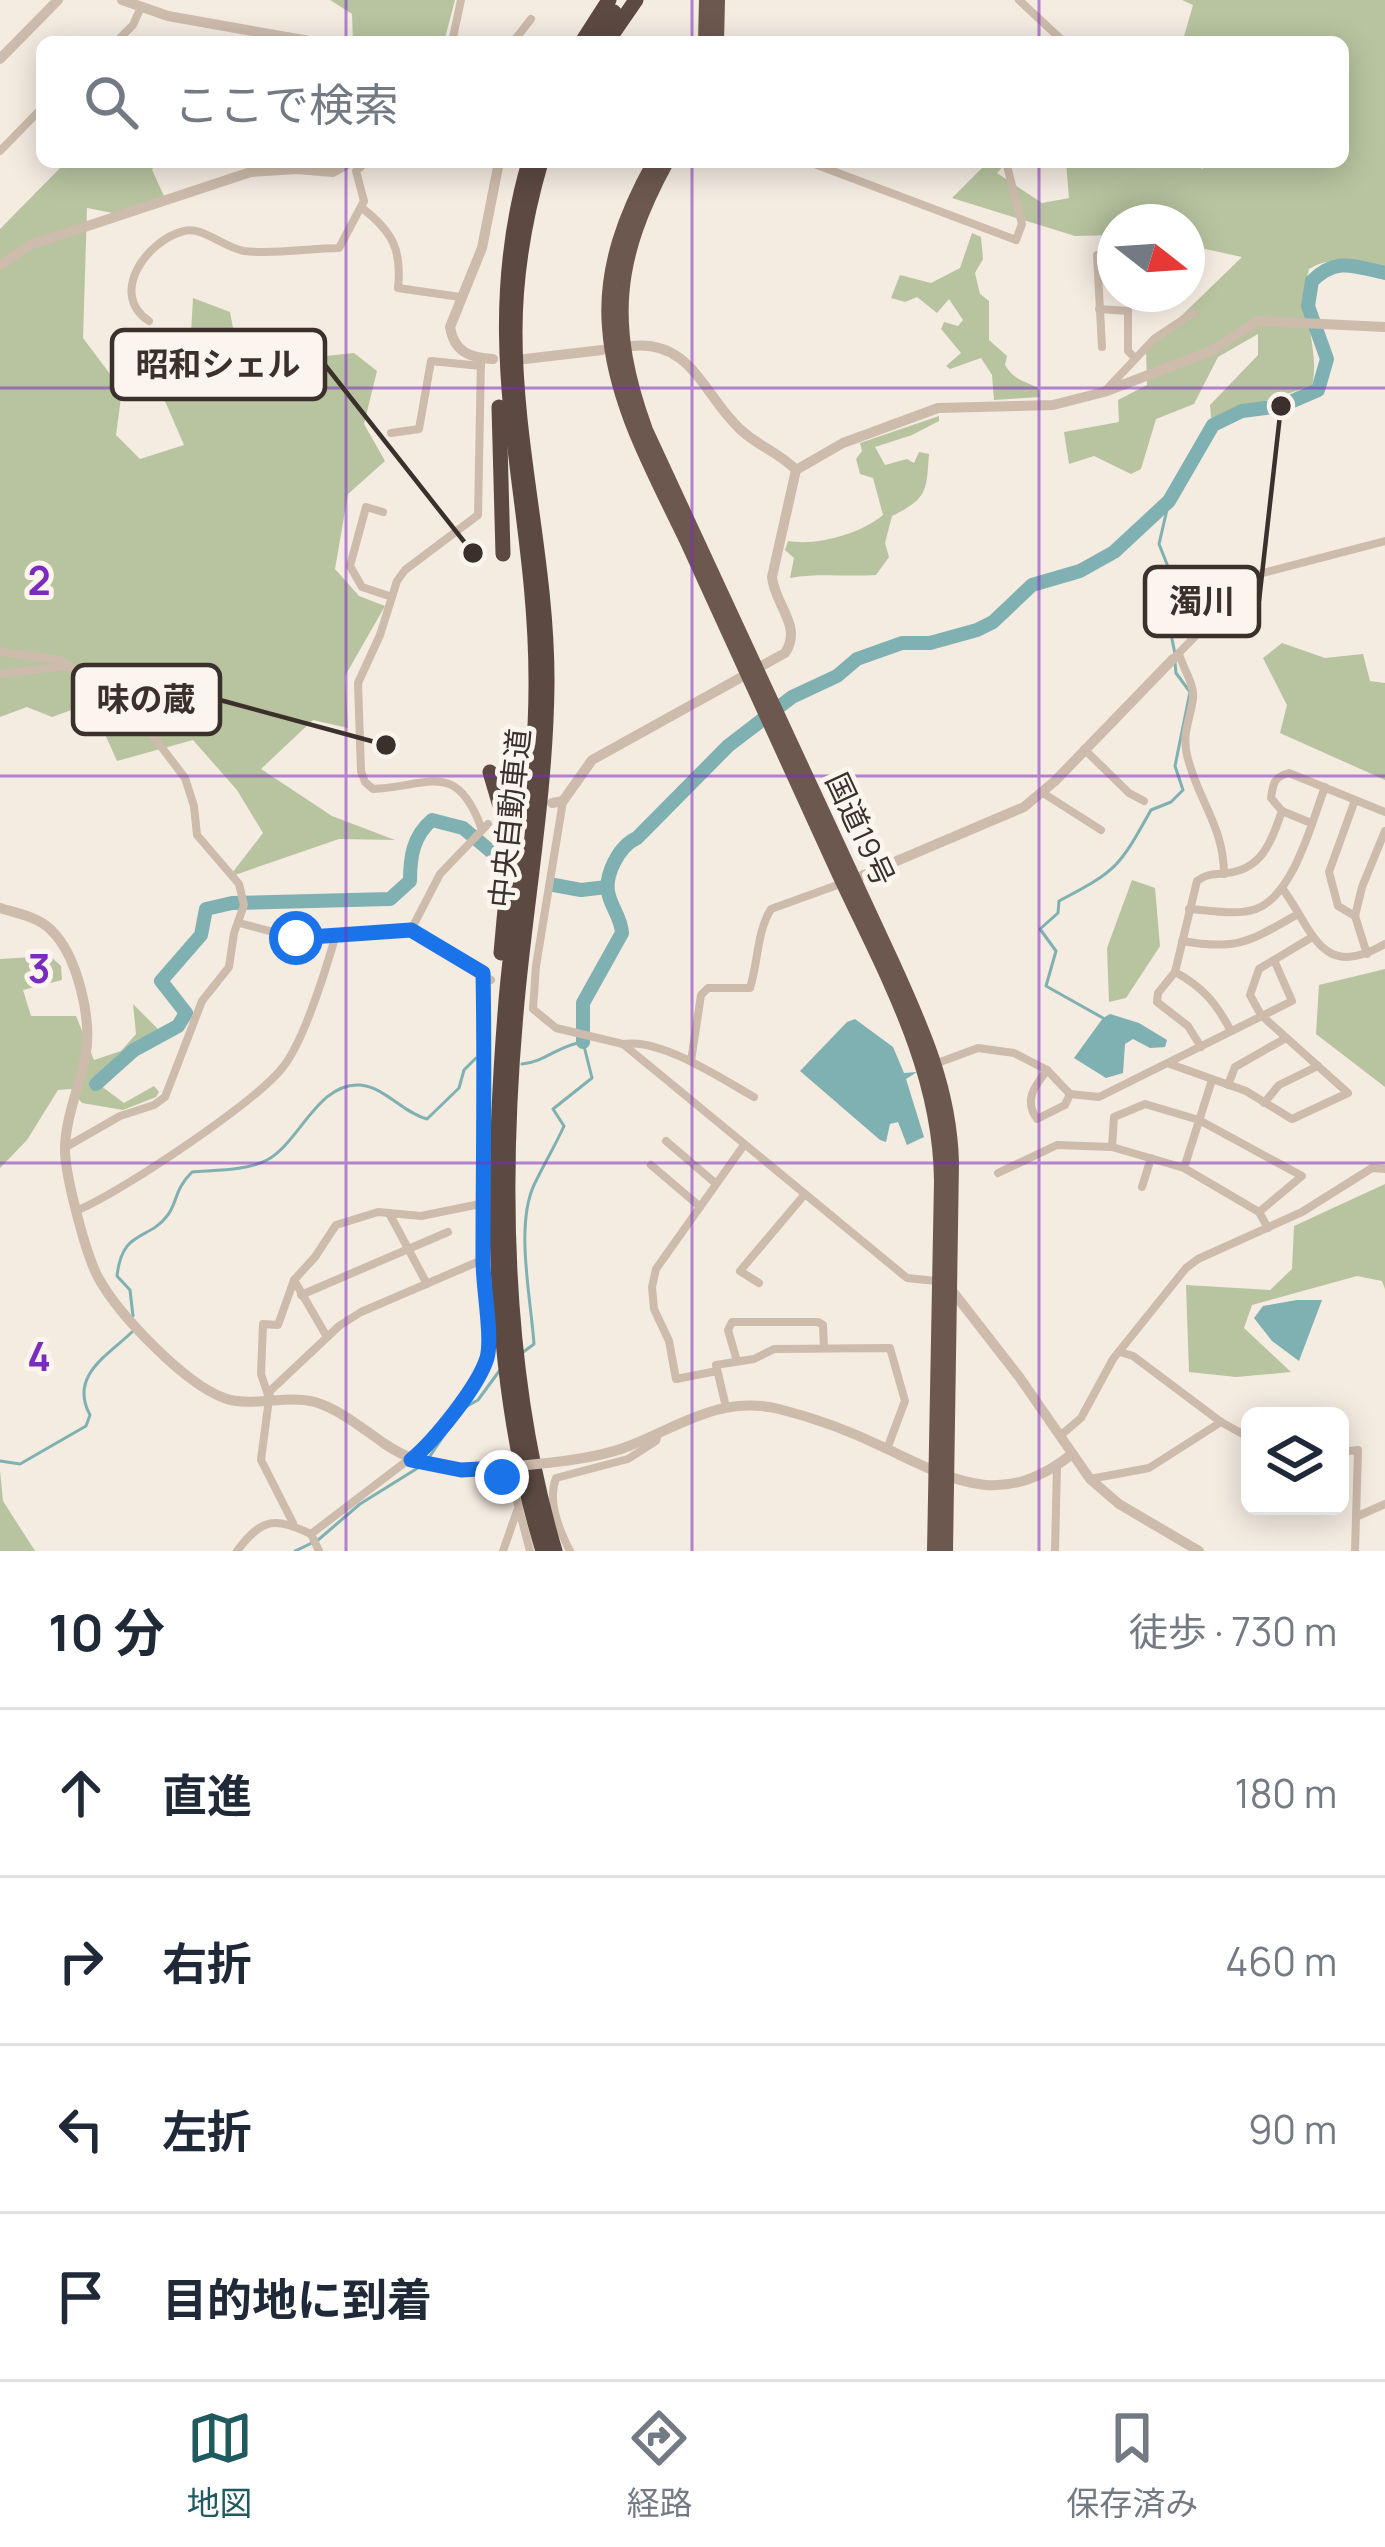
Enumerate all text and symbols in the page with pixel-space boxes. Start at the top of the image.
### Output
search box [36,36,1349,168]
icon: search [78,69,144,135]
text: ここで検索 [174,73,399,135]
north arrow [1097,204,1205,312]
callout: 昭和シェル [112,330,325,399]
text: 昭和シェル [136,341,301,386]
text: 2 [27,553,51,607]
callout: 濁川 [1145,567,1259,636]
text: 濁川 [1169,578,1235,623]
callout: 味の蔵 [73,665,220,734]
text: 味の蔵 [97,676,196,721]
street label: 中央自動車道 [479,726,539,910]
street label: 国道19号 [817,766,905,892]
route start [269,911,323,965]
text: 3 [28,941,50,995]
text: 4 [27,1329,51,1383]
map controls [1241,1407,1349,1515]
button: layers [1241,1407,1349,1515]
route end [475,1450,529,1504]
text: 10 分 [48,1597,165,1666]
text: 徒歩 · 730 m [1129,1604,1337,1658]
icon: ahead [48,1760,114,1826]
text: 直進 [162,1764,252,1826]
text: 180 m [1234,1766,1337,1820]
icon: right [48,1928,114,1994]
text: 右折 [162,1932,252,1994]
text: 460 m [1225,1934,1337,1988]
icon: left [48,2096,114,2162]
text: 左折 [162,2100,252,2162]
text: 90 m [1248,2102,1337,2156]
icon: arrive [48,2264,114,2330]
text: 目的地に到着 [162,2268,432,2330]
tab: 地図 [187,2405,253,2525]
tab: 経路 [626,2405,692,2525]
tab: 保存済み [1066,2405,1198,2525]

